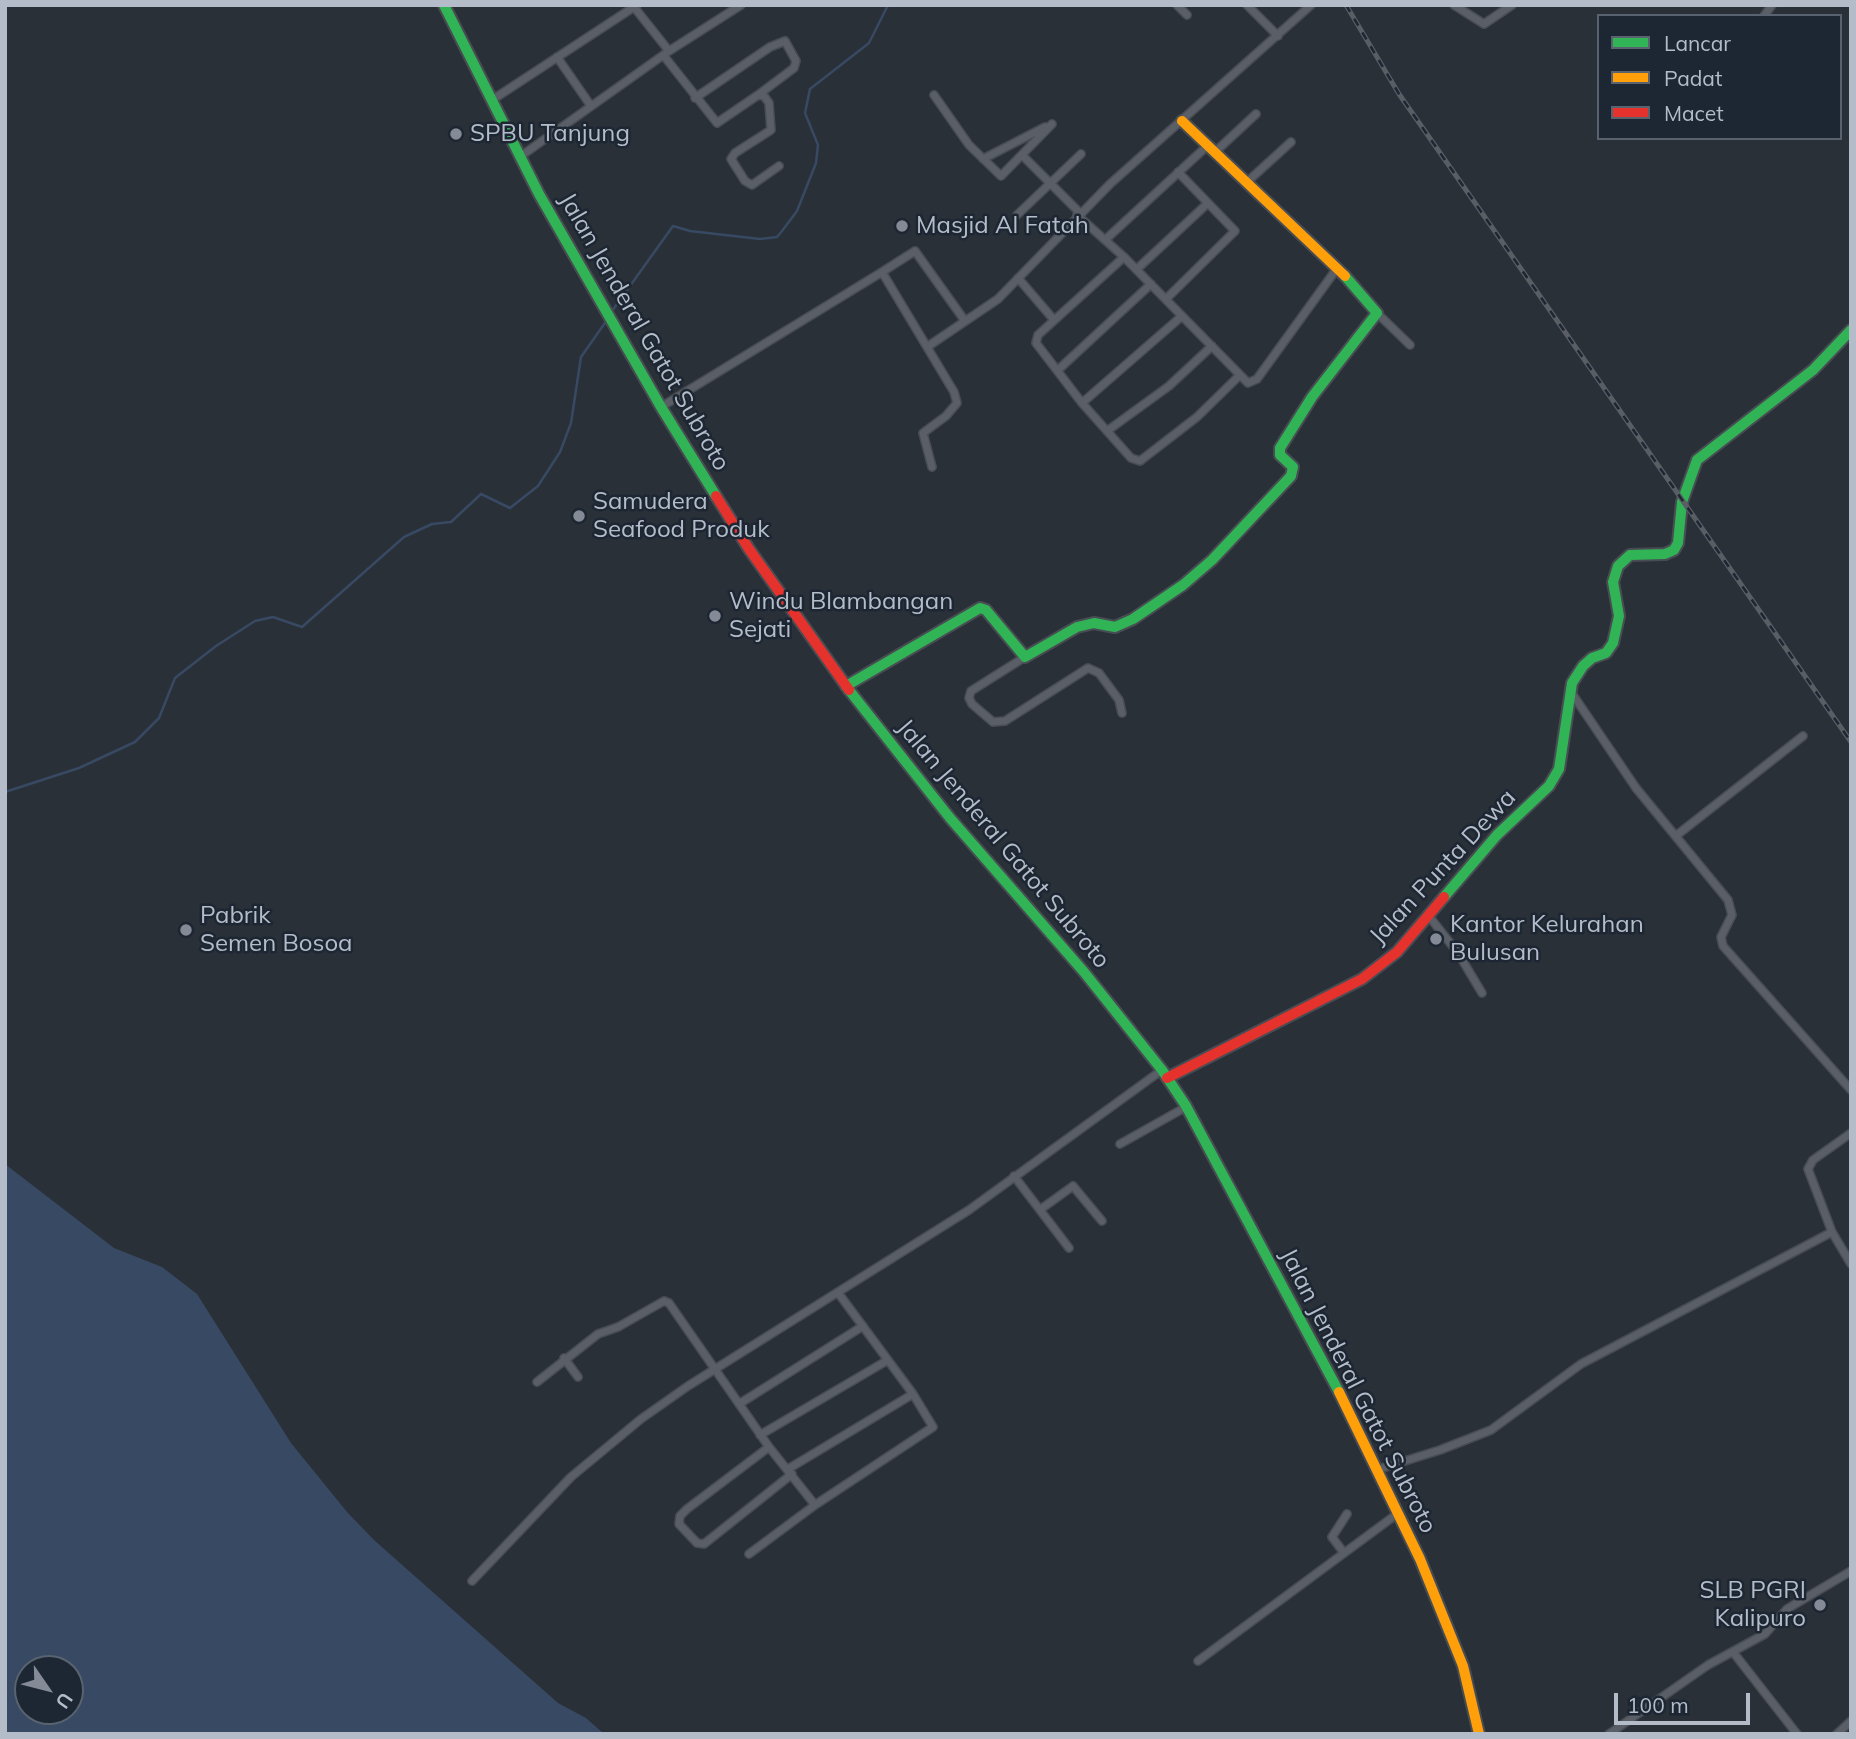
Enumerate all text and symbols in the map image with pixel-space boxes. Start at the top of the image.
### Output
legend [1597,14,1842,140]
text: Lancar [1664,30,1731,56]
text: Padat [1664,65,1722,91]
text: Macet [1664,100,1724,126]
place label: SPBU Tanjung [470,120,630,148]
marker: SPBU Tanjung [448,126,464,142]
street label: Jalan Jenderal Gatot Subroto [553,188,735,476]
place label: Masjid Al Fatah [916,212,1089,240]
marker: Masjid Al Fatah [894,218,910,234]
place label: Samudera Seafood Produk [593,488,770,544]
marker: Samudera Seafood Produk [571,508,587,524]
place label: Windu Blambangan Sejati [729,588,953,644]
marker: Windu Blambangan Sejati [707,608,723,624]
street label: Jalan Jenderal Gatot Subroto [890,714,1116,974]
street label: Jalan Punta Dewa [1364,784,1522,950]
place label: Pabrik Semen Bosoa [200,902,352,958]
place label: Kantor Kelurahan Bulusan [1450,911,1644,967]
marker: Pabrik Semen Bosoa [178,922,194,938]
marker: Kantor Kelurahan Bulusan [1428,931,1444,947]
street label: Jalan Jenderal Gatot Subroto [1273,1244,1443,1538]
place label: SLB PGRI Kalipuro [1700,1577,1806,1633]
marker: SLB PGRI Kalipuro [1812,1597,1828,1613]
north arrow [14,1655,84,1725]
scale bar [1618,1680,1755,1724]
text: U [51,1688,78,1714]
text: 100 m [1627,1692,1689,1718]

